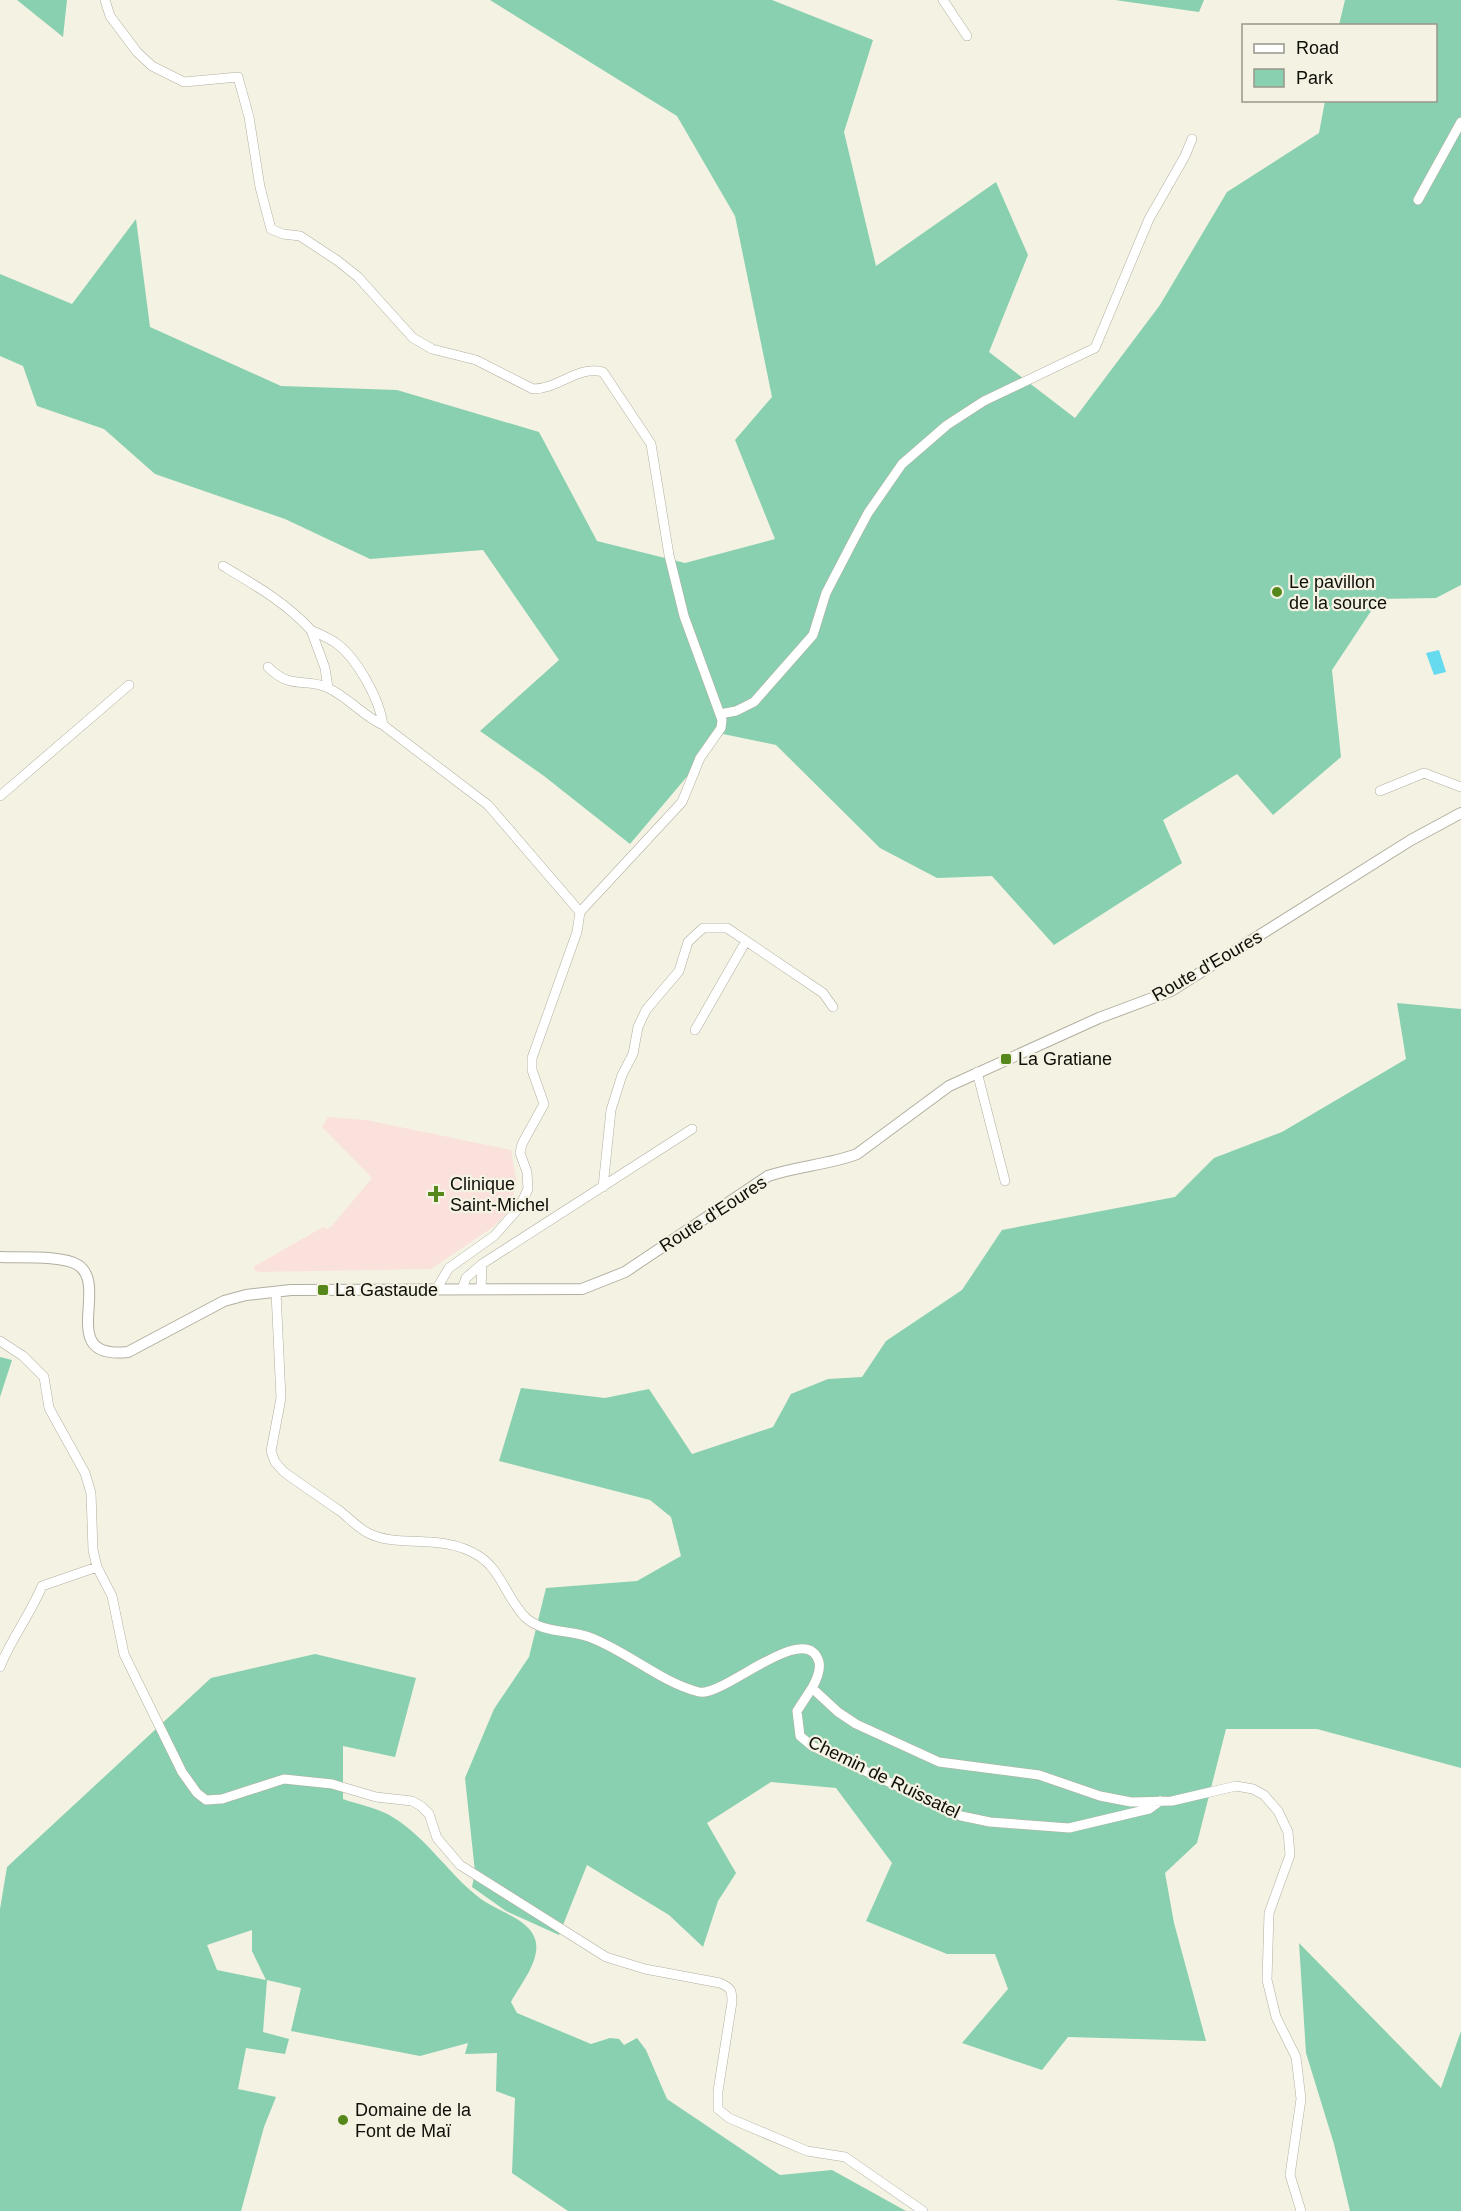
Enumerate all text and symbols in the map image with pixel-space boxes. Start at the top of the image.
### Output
legend [1242,24,1437,102]
text: Road [1296,38,1339,58]
text: Park [1296,68,1334,88]
place label: Le pavillon de la source [1289,572,1387,613]
marker: Le pavillon de la source [1270,585,1284,599]
street label: Route d'Eoures [1149,926,1265,1006]
place label: La Gratiane [1018,1049,1112,1069]
marker: La Gratiane [999,1052,1013,1066]
street label: Route d'Eoures [656,1172,770,1256]
place label: Clinique Saint-Michel [450,1174,549,1215]
marker: Clinique Saint-Michel [427,1185,445,1203]
place label: La Gastaude [335,1280,438,1300]
marker: La Gastaude [316,1283,330,1297]
street label: Chemin de Ruissatel [805,1732,963,1822]
place label: Domaine de la Font de Maï [355,2100,472,2141]
marker: Domaine de la Font de Maï [336,2113,350,2127]

